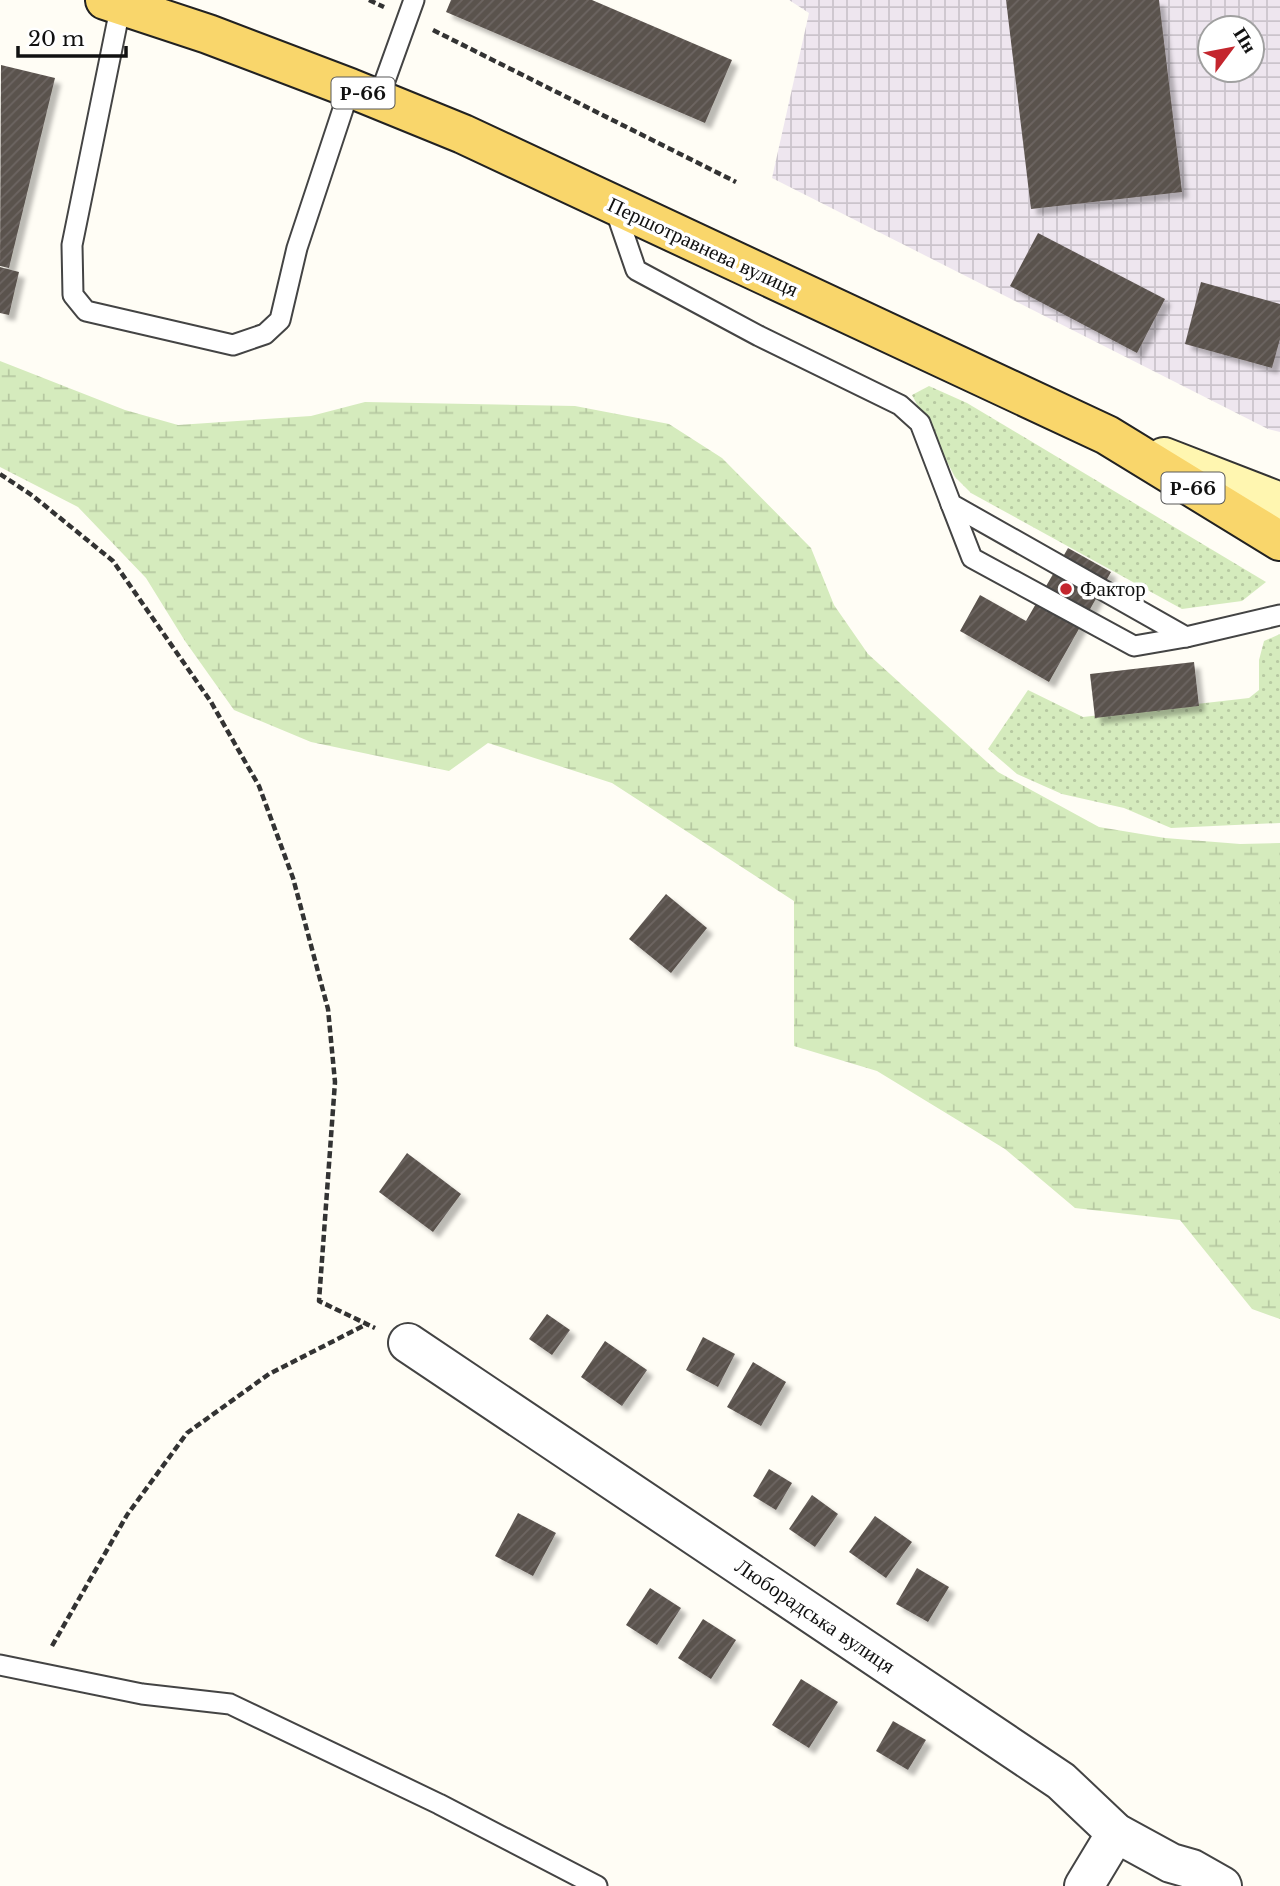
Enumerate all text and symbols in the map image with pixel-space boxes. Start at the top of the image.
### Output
scale bar [18,14,126,58]
north arrow [1196,14,1266,84]
text: Пн [1228,23,1262,57]
text: 20 m [28,26,85,52]
road number: Р-66 [332,78,394,108]
street label: Першотравнева вулиця [603,191,803,303]
road number: Р-66 [1162,472,1224,503]
place label: Фактор [1080,576,1146,602]
marker: Фактор [1058,581,1074,597]
street label: Люборадська вулиця [730,1553,900,1679]

